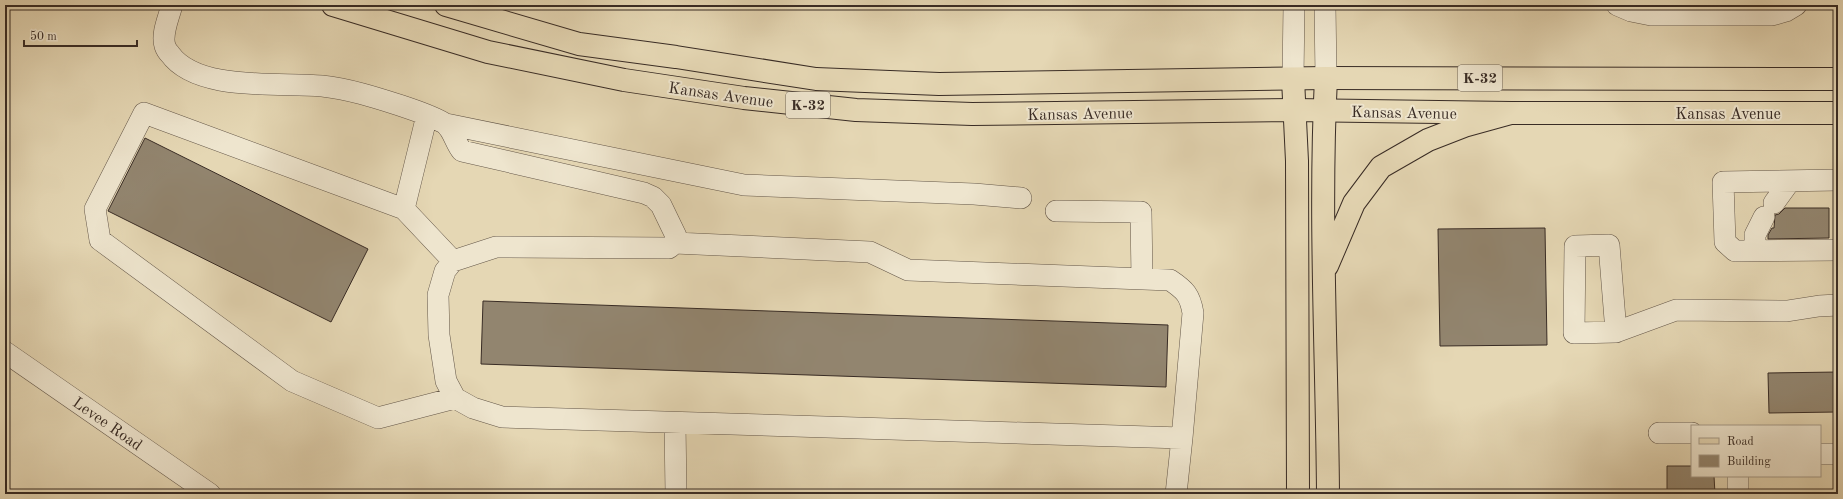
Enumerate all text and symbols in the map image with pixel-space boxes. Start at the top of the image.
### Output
scale bar [24,22,137,48]
text: 50 m [30,30,57,43]
road number: K-32 [1458,65,1502,91]
street label: Kansas Avenue [667,81,774,111]
road number: K-32 [786,92,830,118]
street label: Kansas Avenue [1351,105,1457,123]
street label: Kansas Avenue [1027,106,1133,124]
street label: Kansas Avenue [1675,107,1781,123]
street label: Levee Road [69,395,144,454]
legend [1691,425,1821,477]
text: Road [1727,436,1754,448]
text: Building [1727,456,1771,468]

